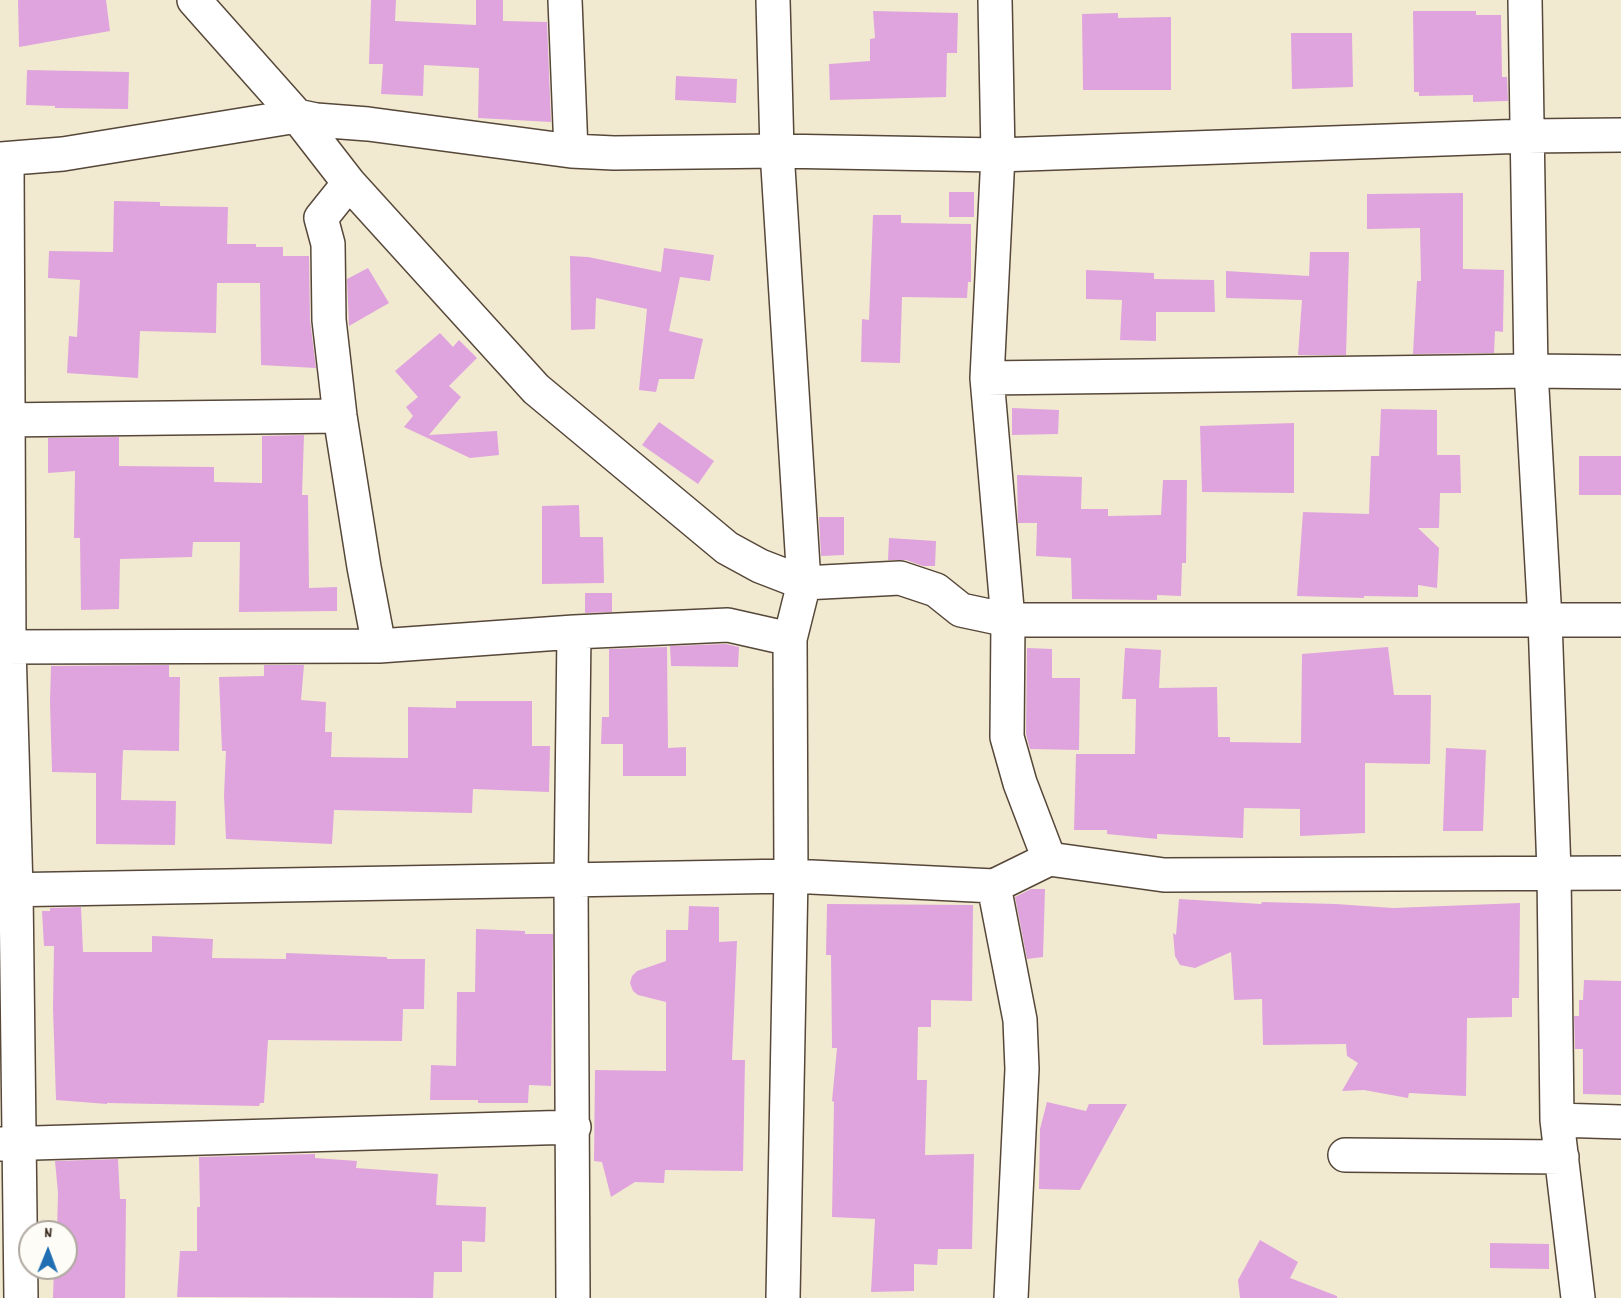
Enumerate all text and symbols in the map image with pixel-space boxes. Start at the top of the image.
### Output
north arrow [18,1220,78,1280]
text: N [44,1222,52,1245]

